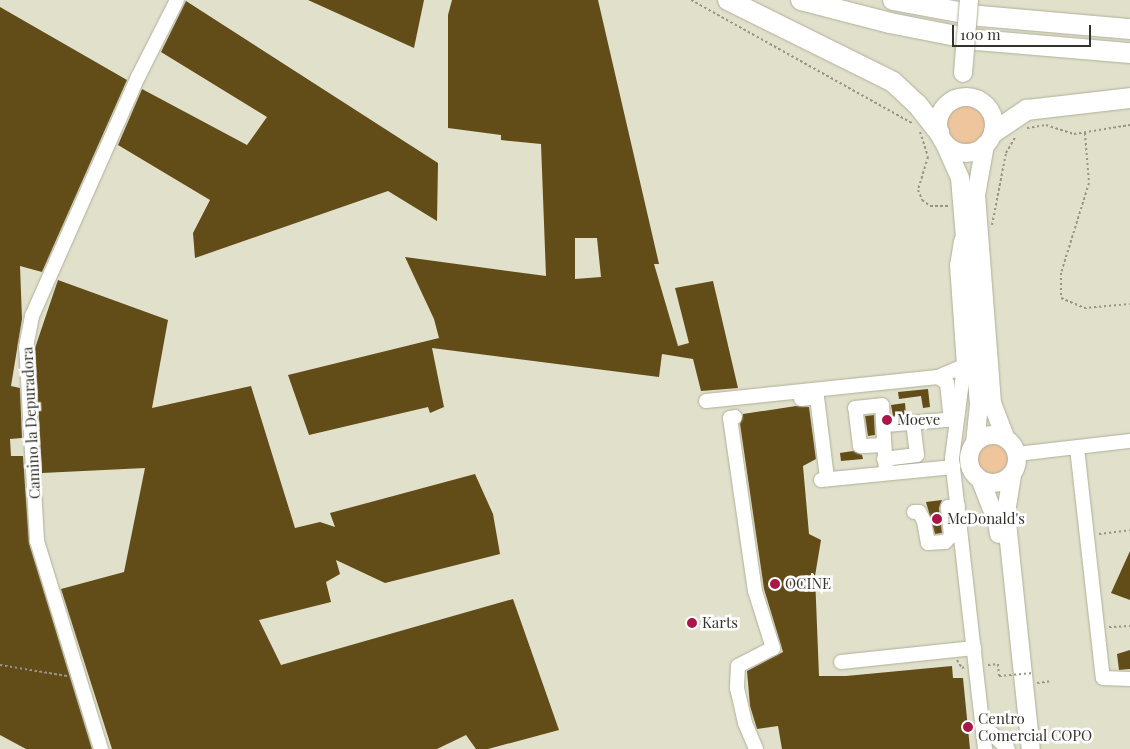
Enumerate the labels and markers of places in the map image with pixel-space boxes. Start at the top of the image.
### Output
place label: Moeve [897,411,940,429]
marker: Moeve [881,414,893,426]
place label: McDonald's [947,510,1025,528]
marker: McDonald's [931,513,943,525]
place label: OCINE [785,575,831,593]
marker: OCINE [769,578,781,590]
place label: Karts [702,614,738,632]
marker: Karts [686,617,698,629]
place label: Centro Comercial COPO [978,709,1092,744]
marker: Centro Comercial COPO [962,721,974,733]

